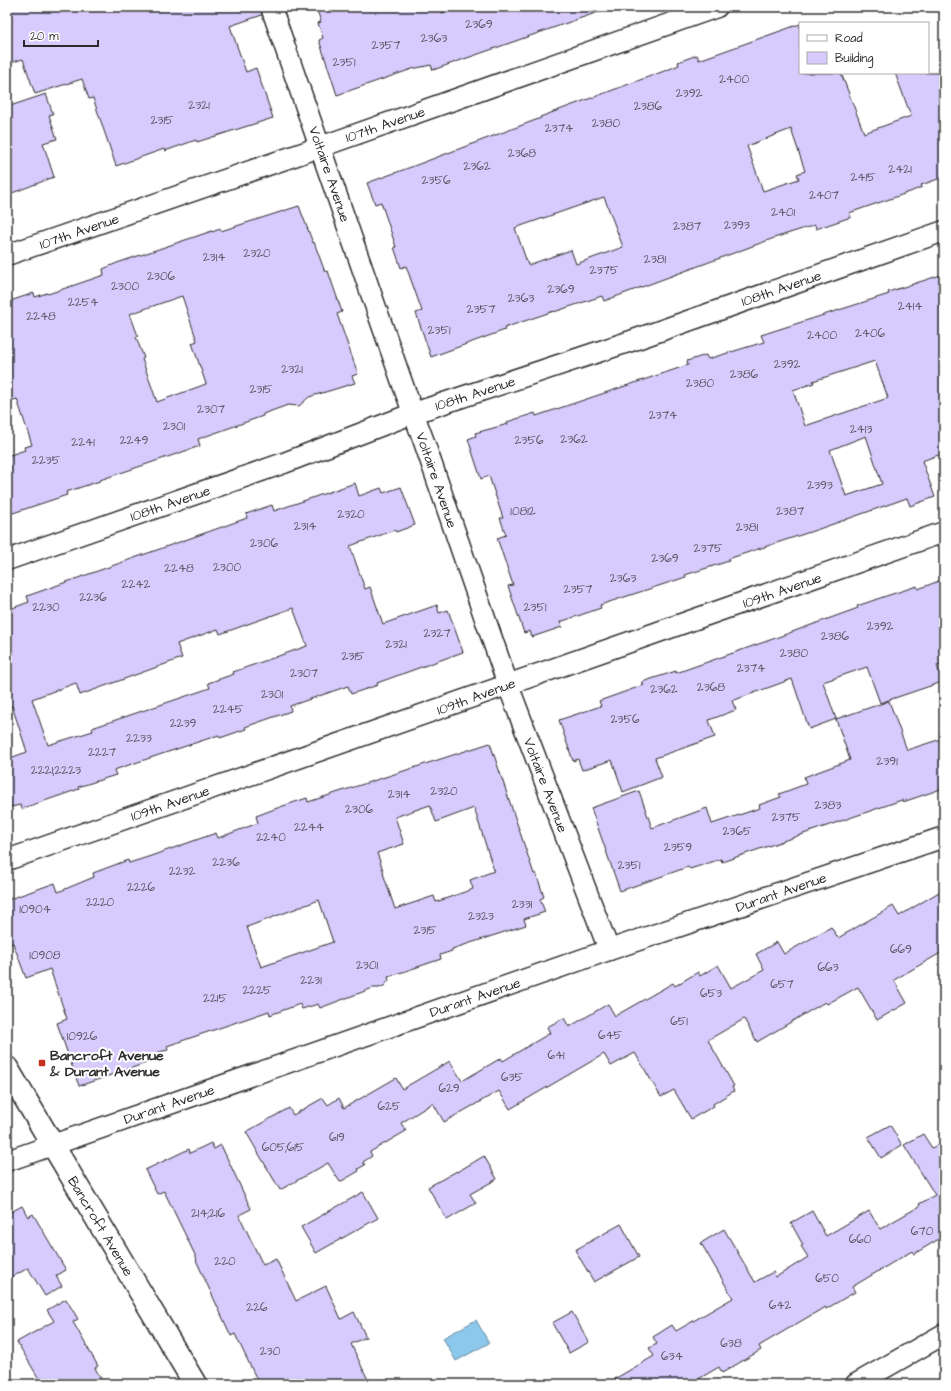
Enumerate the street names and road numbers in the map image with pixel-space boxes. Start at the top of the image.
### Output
street label: 107th Avenue [343,102,428,148]
street label: Voltaire Avenue [303,124,355,225]
street label: 107th Avenue [37,209,122,255]
street label: 108th Avenue [739,266,824,312]
street label: 108th Avenue [433,371,518,416]
street label: Voltaire Avenue [410,430,462,531]
street label: 108th Avenue [128,481,213,527]
street label: 109th Avenue [740,568,825,614]
street label: 109th Avenue [434,673,519,720]
street label: Voltaire Avenue [518,735,572,836]
street label: 109th Avenue [128,781,213,827]
street label: Durant Avenue [733,868,830,918]
street label: Durant Avenue [427,973,524,1023]
street label: Durant Avenue [121,1080,218,1130]
street label: Bancroft Avenue [62,1173,138,1281]

